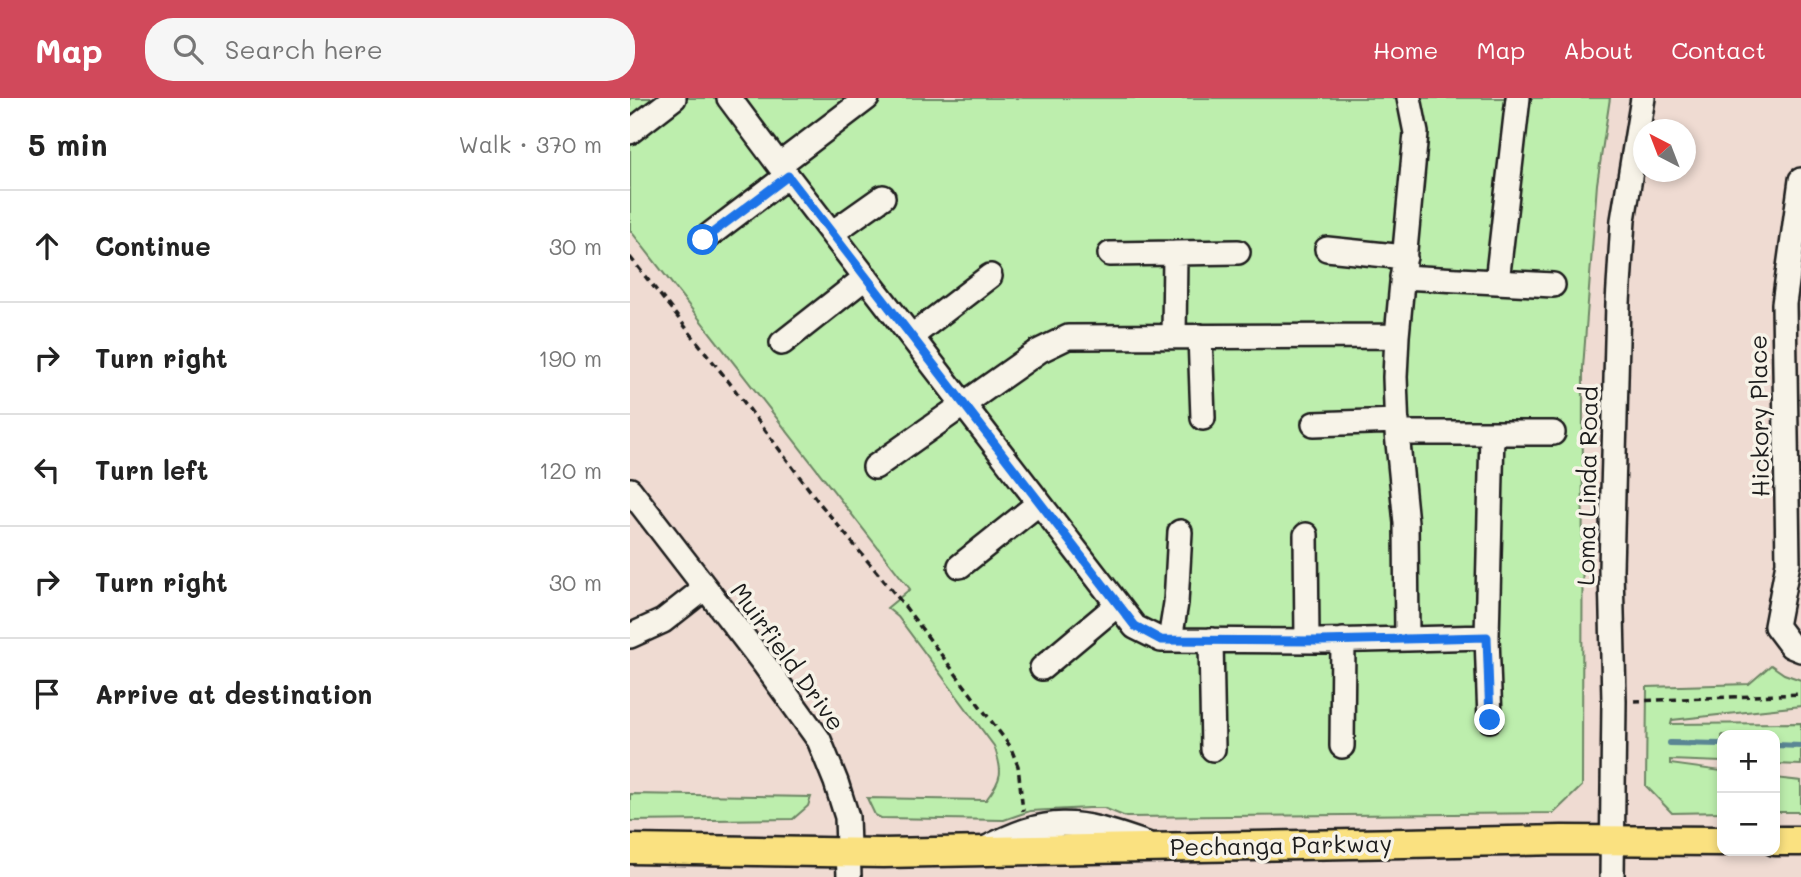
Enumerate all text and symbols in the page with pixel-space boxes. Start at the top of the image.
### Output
search box [145,18,635,81]
text: Map [35,28,103,71]
icon: search [169,30,207,68]
text: Search here [225,32,383,66]
text: Home [1373,34,1438,65]
text: Map [1476,34,1525,65]
text: About [1563,34,1633,65]
text: Contact [1671,34,1766,65]
north arrow [1633,119,1696,182]
text: 5 min [28,124,108,164]
text: Walk · 370 m [459,129,602,159]
route start [687,224,718,255]
icon: ahead [28,227,66,265]
text: Continue [95,229,211,263]
text: 30 m [549,231,602,261]
street label: Hickory Place [1742,335,1775,497]
icon: right [28,339,66,377]
text: Turn right [95,341,228,375]
text: 190 m [538,343,602,373]
street label: Loma Linda Road [1569,386,1604,586]
icon: left [28,451,66,489]
text: Turn left [95,453,208,487]
text: 120 m [539,455,602,485]
icon: right [28,563,66,601]
text: Turn right [95,565,228,599]
text: 30 m [549,567,602,597]
street label: Muirfield Drive [724,576,852,736]
icon: arrive [28,675,66,713]
text: Arrive at destination [95,677,372,711]
route end [1474,704,1505,735]
map controls [1717,730,1780,856]
button: + [1717,730,1780,793]
button: − [1717,793,1780,856]
street label: Pechanga Parkway [1169,827,1392,862]

